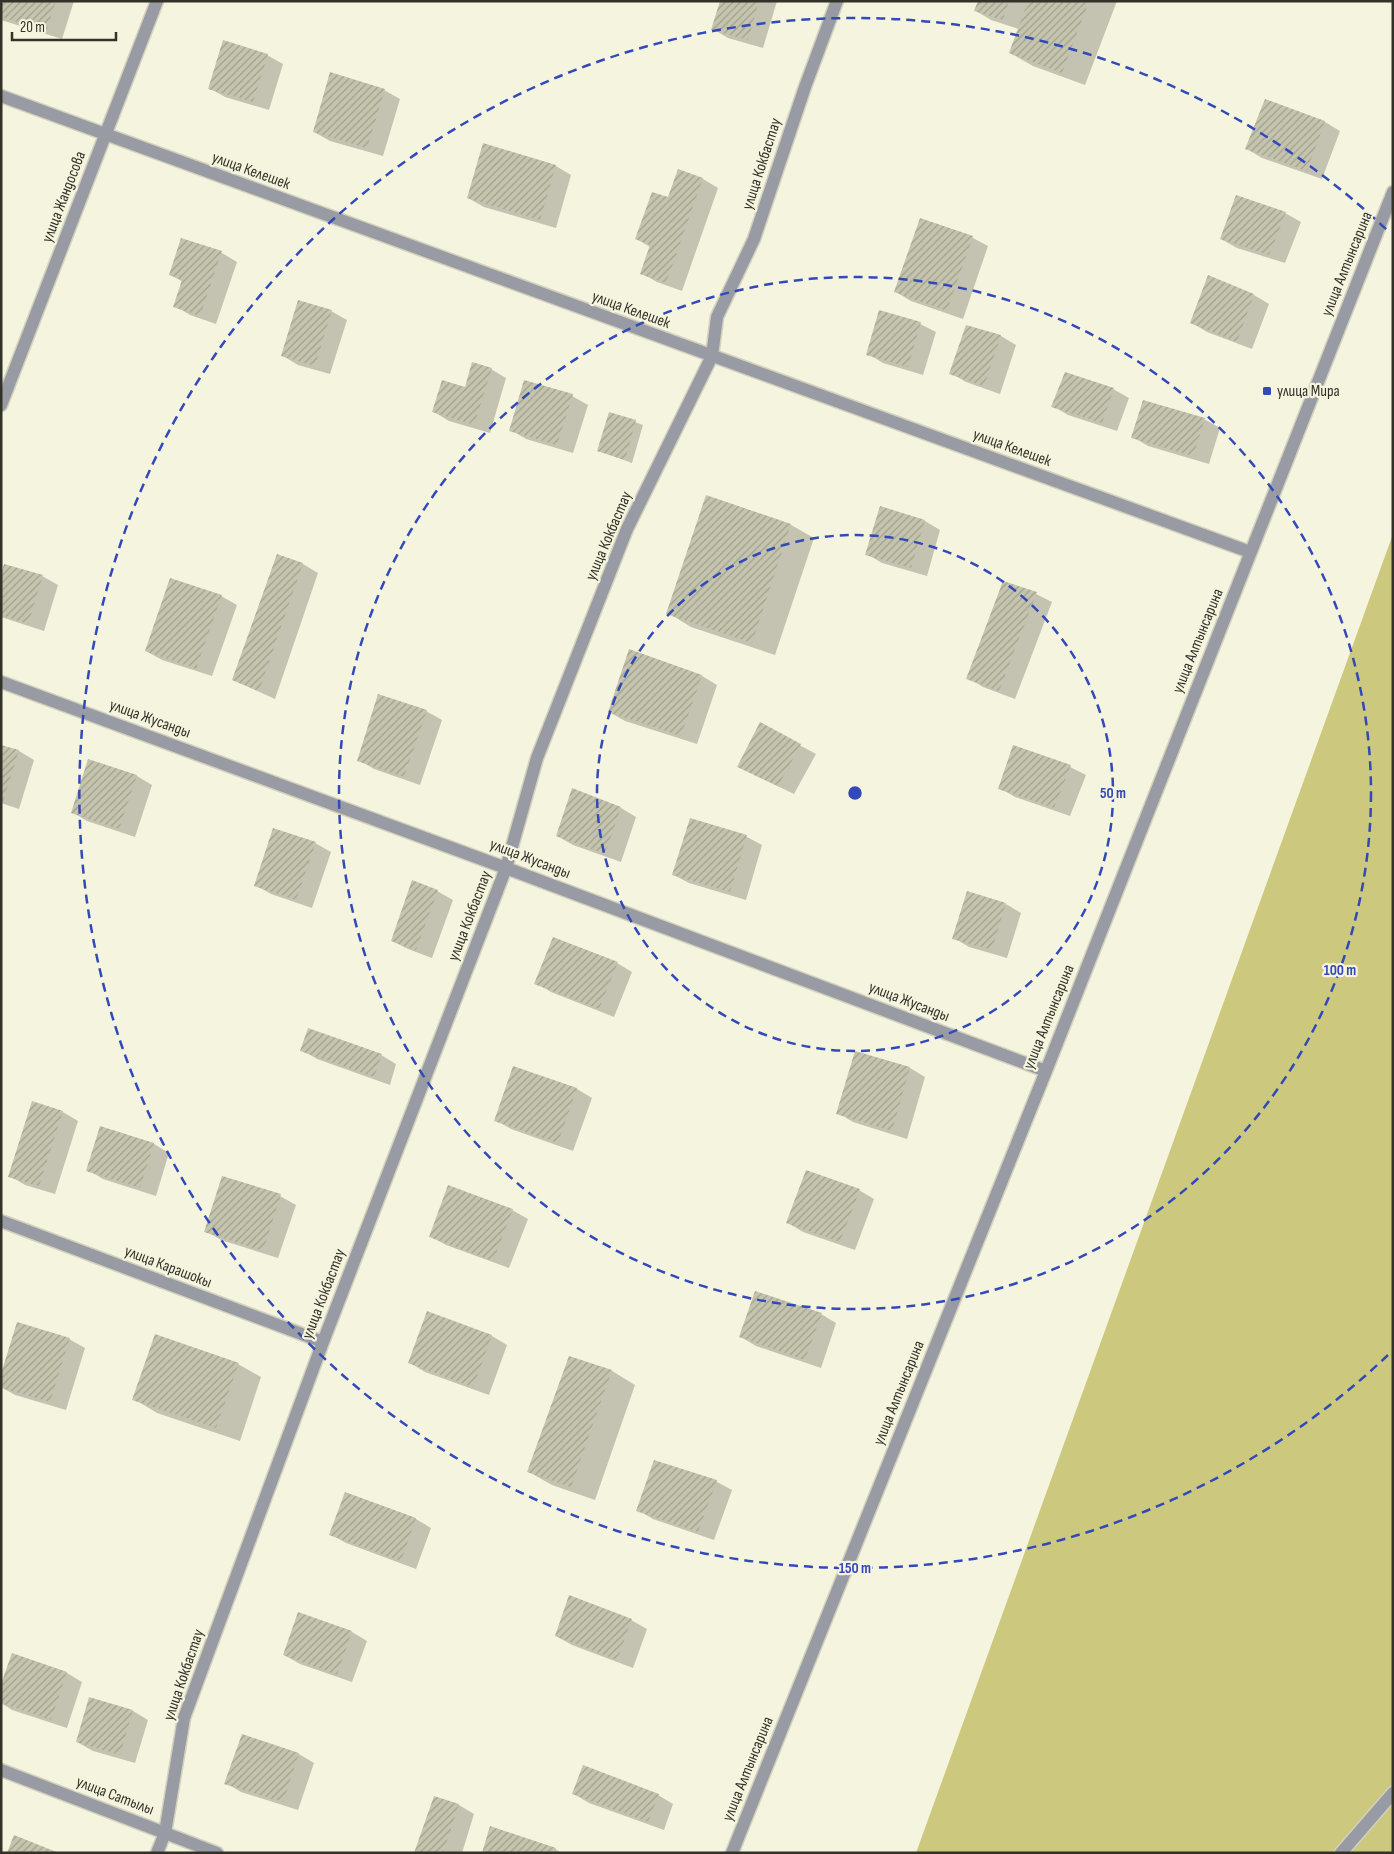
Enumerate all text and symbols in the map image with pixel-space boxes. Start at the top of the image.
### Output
scale bar [12,10,116,42]
text: 20 m [20,18,45,37]
street label: улица Кокбастау [738,116,786,212]
street label: улица Келешек [209,148,294,194]
street label: улица Жандосова [38,149,90,245]
street label: улица Алтынсарина [1317,209,1377,319]
street label: улица Келешек [589,287,674,333]
place label: улица Мира [1277,382,1340,401]
marker: улица Мира [1261,385,1273,397]
street label: улица Келешек [970,425,1055,471]
street label: улица Кокбастау [582,488,636,584]
street label: улица Алтынсарина [1168,586,1228,696]
street label: улица Жусанды [107,696,193,742]
centre of rings [846,784,864,802]
text: 50 m [1100,784,1126,803]
street label: улица Жусанды [487,835,573,883]
street label: улица Кокбастау [444,868,496,964]
text: 100 m [1324,961,1356,980]
street label: улица Алтынсарина [1019,962,1079,1072]
street label: улица Жусанды [866,978,952,1026]
street label: улица Карашокы [122,1242,214,1292]
street label: улица Кокбастау [298,1246,350,1342]
street label: улица Алтынсарина [869,1338,929,1448]
text: 150 m [839,1559,871,1578]
street label: улица Кокбастау [160,1627,208,1723]
street label: улица Алтынсарина [718,1714,778,1824]
street label: улица Сатылы [74,1773,156,1819]

